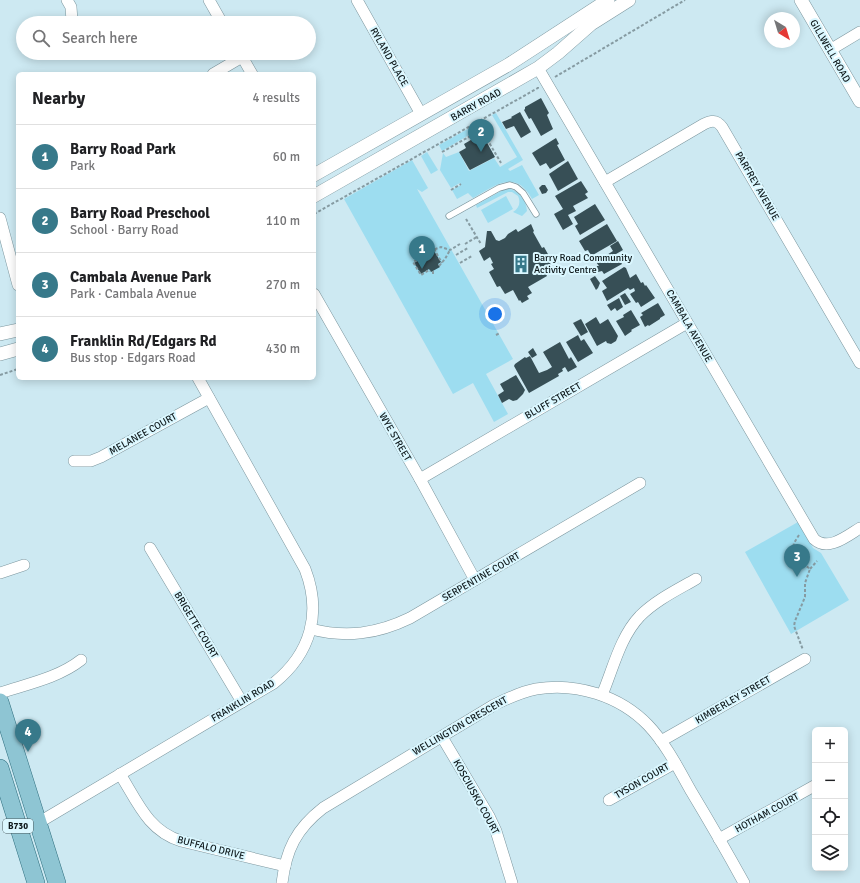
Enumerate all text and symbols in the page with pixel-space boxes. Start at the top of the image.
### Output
north arrow [764,12,800,48]
search box [16,16,316,60]
street label: GILLWELL ROAD [807,17,853,85]
street label: RYLAND PLACE [367,25,411,89]
icon: search [30,27,52,49]
text: Search here [62,29,138,47]
street label: BARRY ROAD [449,86,503,124]
text: Nearby [32,88,85,109]
text: 4 results [252,90,300,106]
pin: 2 [468,119,494,152]
text: Barry Road Park [70,140,176,158]
text: 1 [41,149,49,165]
text: 60 m [273,149,300,165]
street label: PARFREY AVENUE [732,149,782,223]
text: Park [70,158,95,174]
text: Barry Road Preschool [70,204,210,222]
text: 2 [41,213,49,229]
text: 110 m [266,213,300,229]
text: School · Barry Road [70,222,179,238]
pin: 1 [409,236,435,269]
place label: Barry Road Community Activity Centre [534,252,632,276]
building icon: Barry Road Community Activity Centre [511,254,531,274]
text: Cambala Avenue Park [70,268,211,286]
text: 3 [41,277,49,293]
text: 270 m [266,277,300,293]
text: Park · Cambala Avenue [70,286,197,302]
street label: CAMBALA AVENUE [663,287,715,365]
your location [485,304,505,324]
text: Franklin Rd/Edgars Rd [70,332,217,350]
text: 4 [41,341,49,357]
text: 430 m [266,341,300,357]
text: Bus stop · Edgars Road [70,350,196,366]
street label: BLUFF STREET [523,380,583,422]
street label: MELANEE COURT [107,410,179,458]
street label: WYE STREET [376,411,414,463]
pin: 3 [784,544,810,577]
street label: SERPENTINE COURT [440,550,522,604]
street label: BRIGETTE COURT [172,590,221,660]
street label: KIMBERLEY STREET [693,673,773,726]
street label: FRANKLIN ROAD [209,677,277,725]
street label: WELLINGTON CRESCENT [410,694,510,758]
pin: 4 [15,719,41,752]
map controls [812,727,848,871]
button: + [812,727,848,763]
street label: KOSCIUSKO COURT [450,757,502,837]
street label: TYSON COURT [613,761,671,801]
button: − [812,763,848,799]
street label: HOTHAM COURT [733,790,801,835]
button: locate [812,799,848,835]
road number: B730 [3,819,33,833]
street label: BUFFALO DRIVE [176,834,246,862]
button: layers [812,835,848,871]

